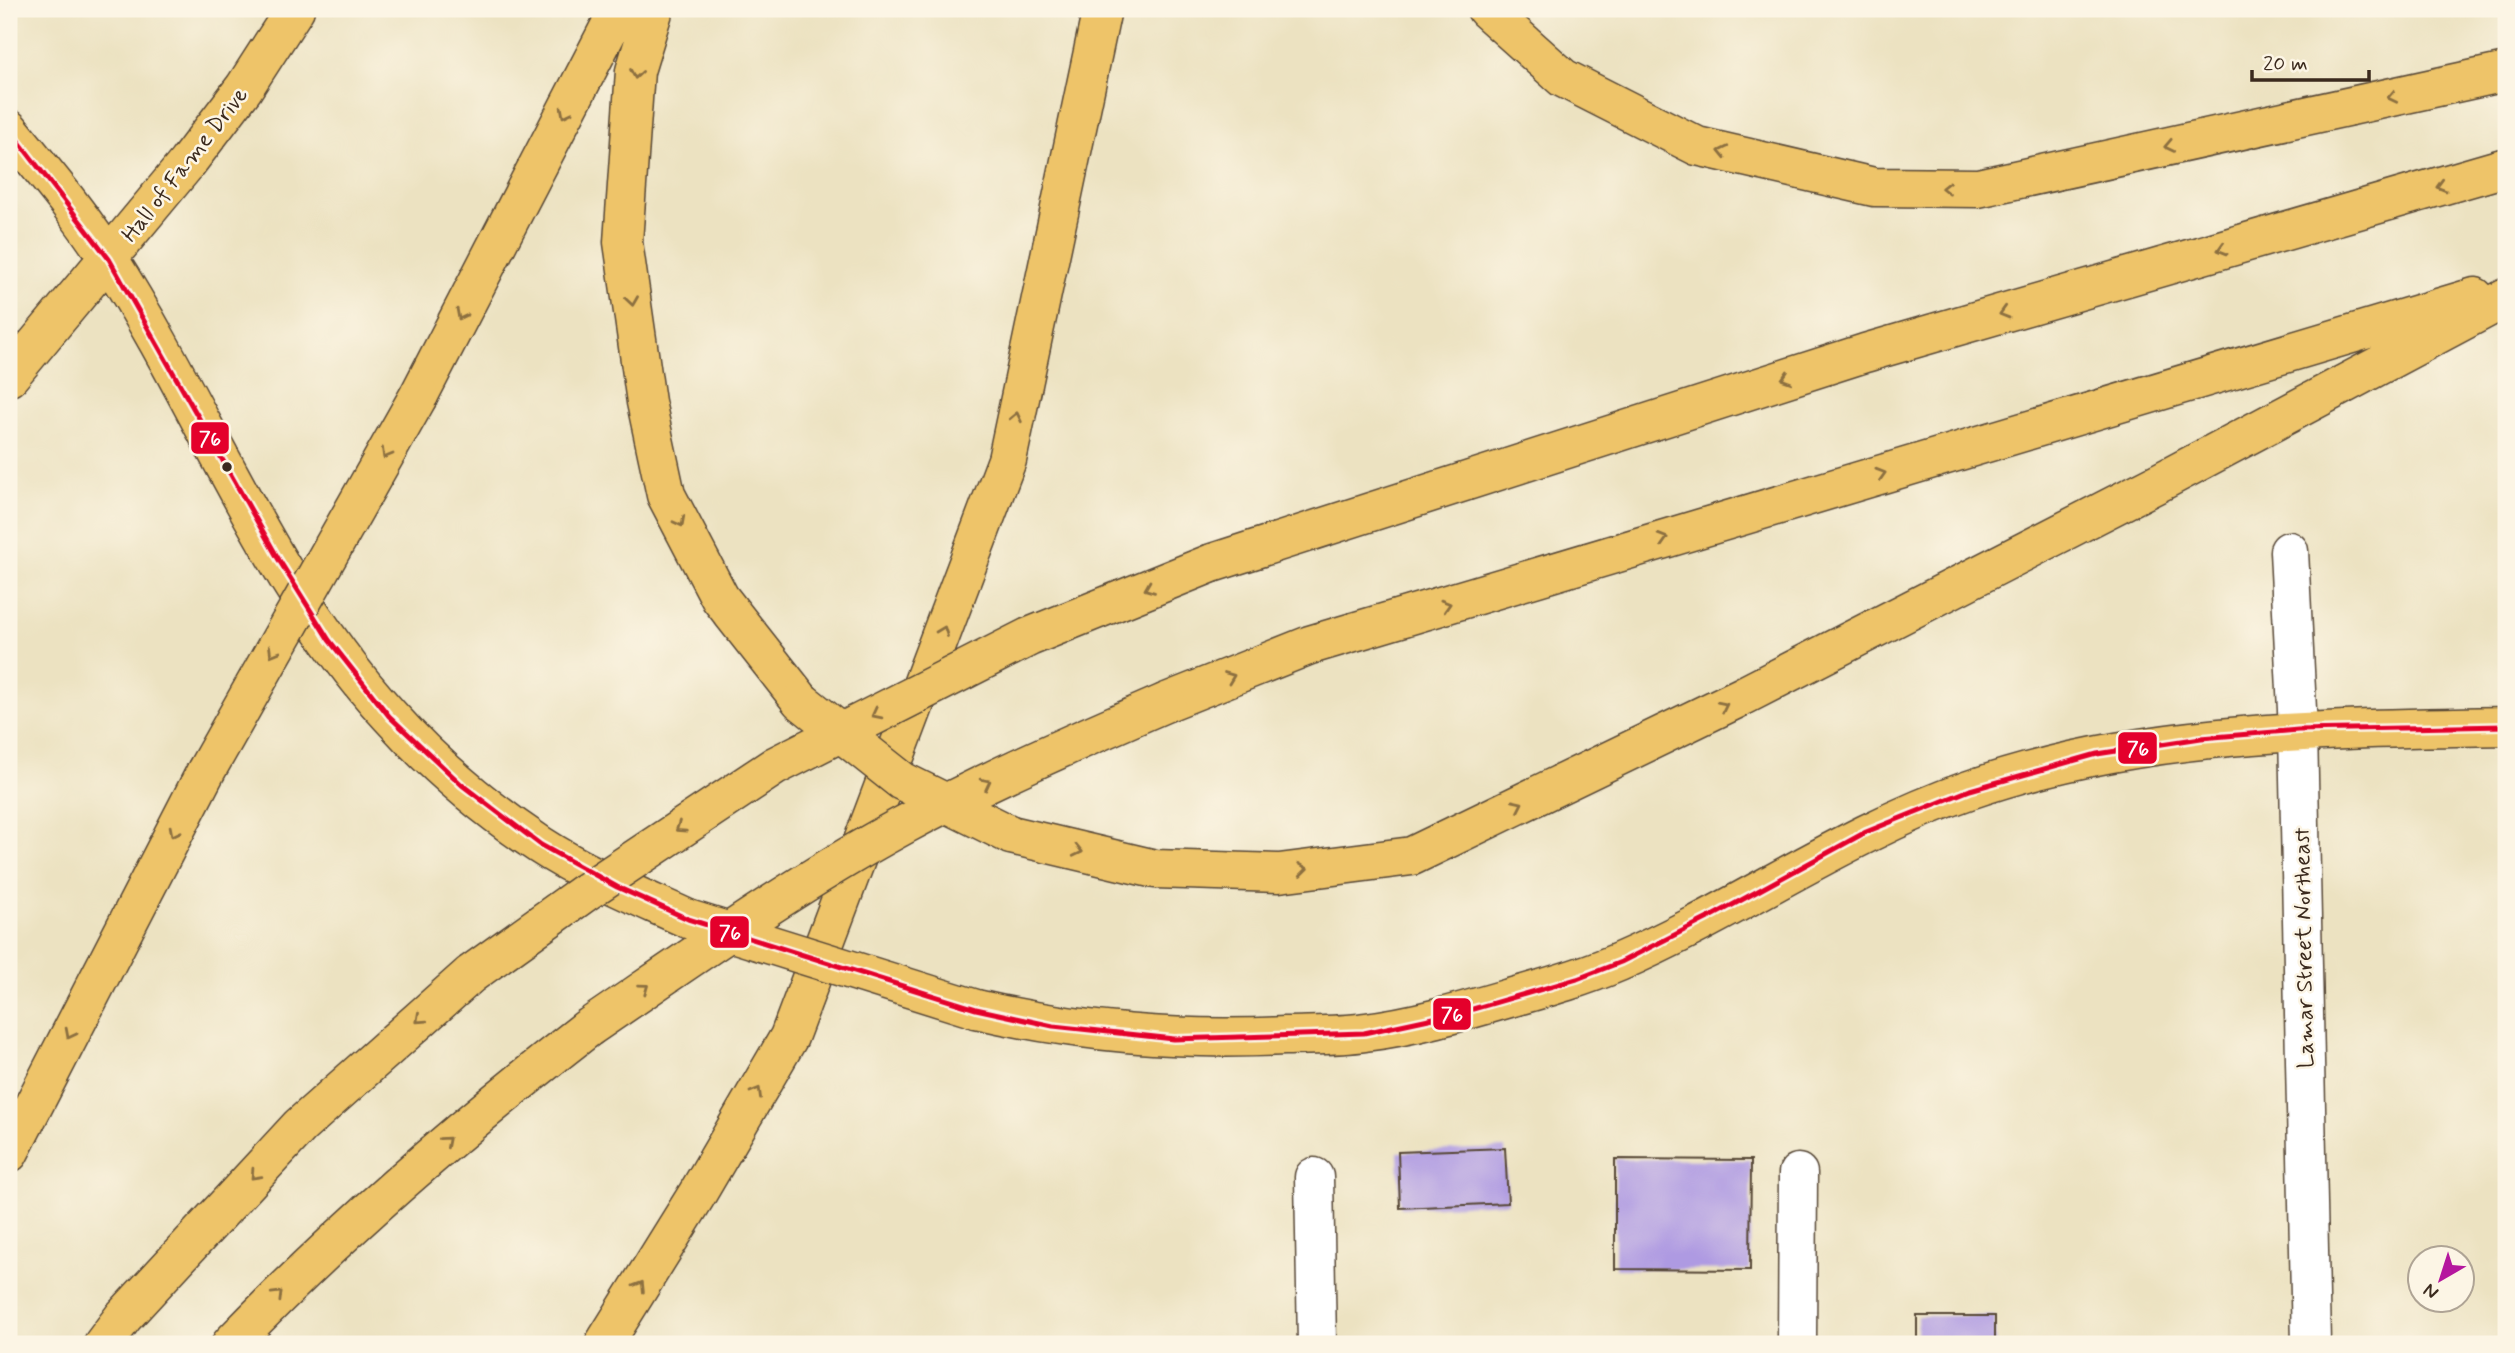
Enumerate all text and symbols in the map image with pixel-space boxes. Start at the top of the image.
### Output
scale bar [2252,38,2370,82]
text: 20 m [2263,50,2308,78]
one-way arrow [629,68,644,80]
street label: Hall of Fame Drive [116,81,256,249]
one-way arrow [2386,89,2398,104]
one-way arrow [560,106,573,118]
one-way arrow [2163,138,2175,152]
one-way arrow [1717,146,1729,160]
one-way arrow [2435,177,2447,192]
one-way arrow [1941,180,1951,196]
one-way arrow [2216,241,2228,256]
one-way arrow [624,295,639,306]
one-way arrow [1998,304,2010,319]
one-way arrow [455,308,469,320]
one-way arrow [1780,370,1793,384]
one-way arrow [1008,411,1023,423]
line badge: 76 [190,421,230,455]
text: 76 [199,427,222,452]
one-way arrow [381,447,394,460]
unlabelled marker [220,460,234,474]
one-way arrow [1875,467,1887,482]
one-way arrow [671,514,685,527]
one-way arrow [1657,533,1669,548]
one-way arrow [1144,580,1156,594]
one-way arrow [1439,598,1451,613]
one-way arrow [934,626,948,638]
one-way arrow [268,645,281,657]
one-way arrow [1223,672,1235,686]
one-way arrow [1716,700,1728,714]
one-way arrow [871,706,883,719]
line badge: 76 [2117,731,2158,765]
text: 76 [2127,737,2150,762]
one-way arrow [979,778,991,792]
one-way arrow [1511,800,1523,814]
one-way arrow [674,820,687,833]
one-way arrow [169,825,183,837]
street label: Lamar Street Northeast [2288,827,2322,1069]
one-way arrow [1072,843,1084,857]
one-way arrow [1297,862,1309,877]
line badge: 76 [709,915,750,949]
text: 76 [719,921,742,946]
one-way arrow [636,984,649,997]
line badge: 76 [1432,997,1472,1031]
text: 76 [1441,1003,1464,1028]
one-way arrow [415,1011,428,1023]
one-way arrow [65,1027,79,1039]
one-way arrow [749,1086,762,1099]
one-way arrow [438,1137,451,1149]
one-way arrow [250,1167,263,1180]
north arrow [2406,1244,2476,1314]
text: N [2418,1277,2444,1305]
one-way arrow [631,1281,644,1294]
one-way arrow [270,1290,283,1303]

